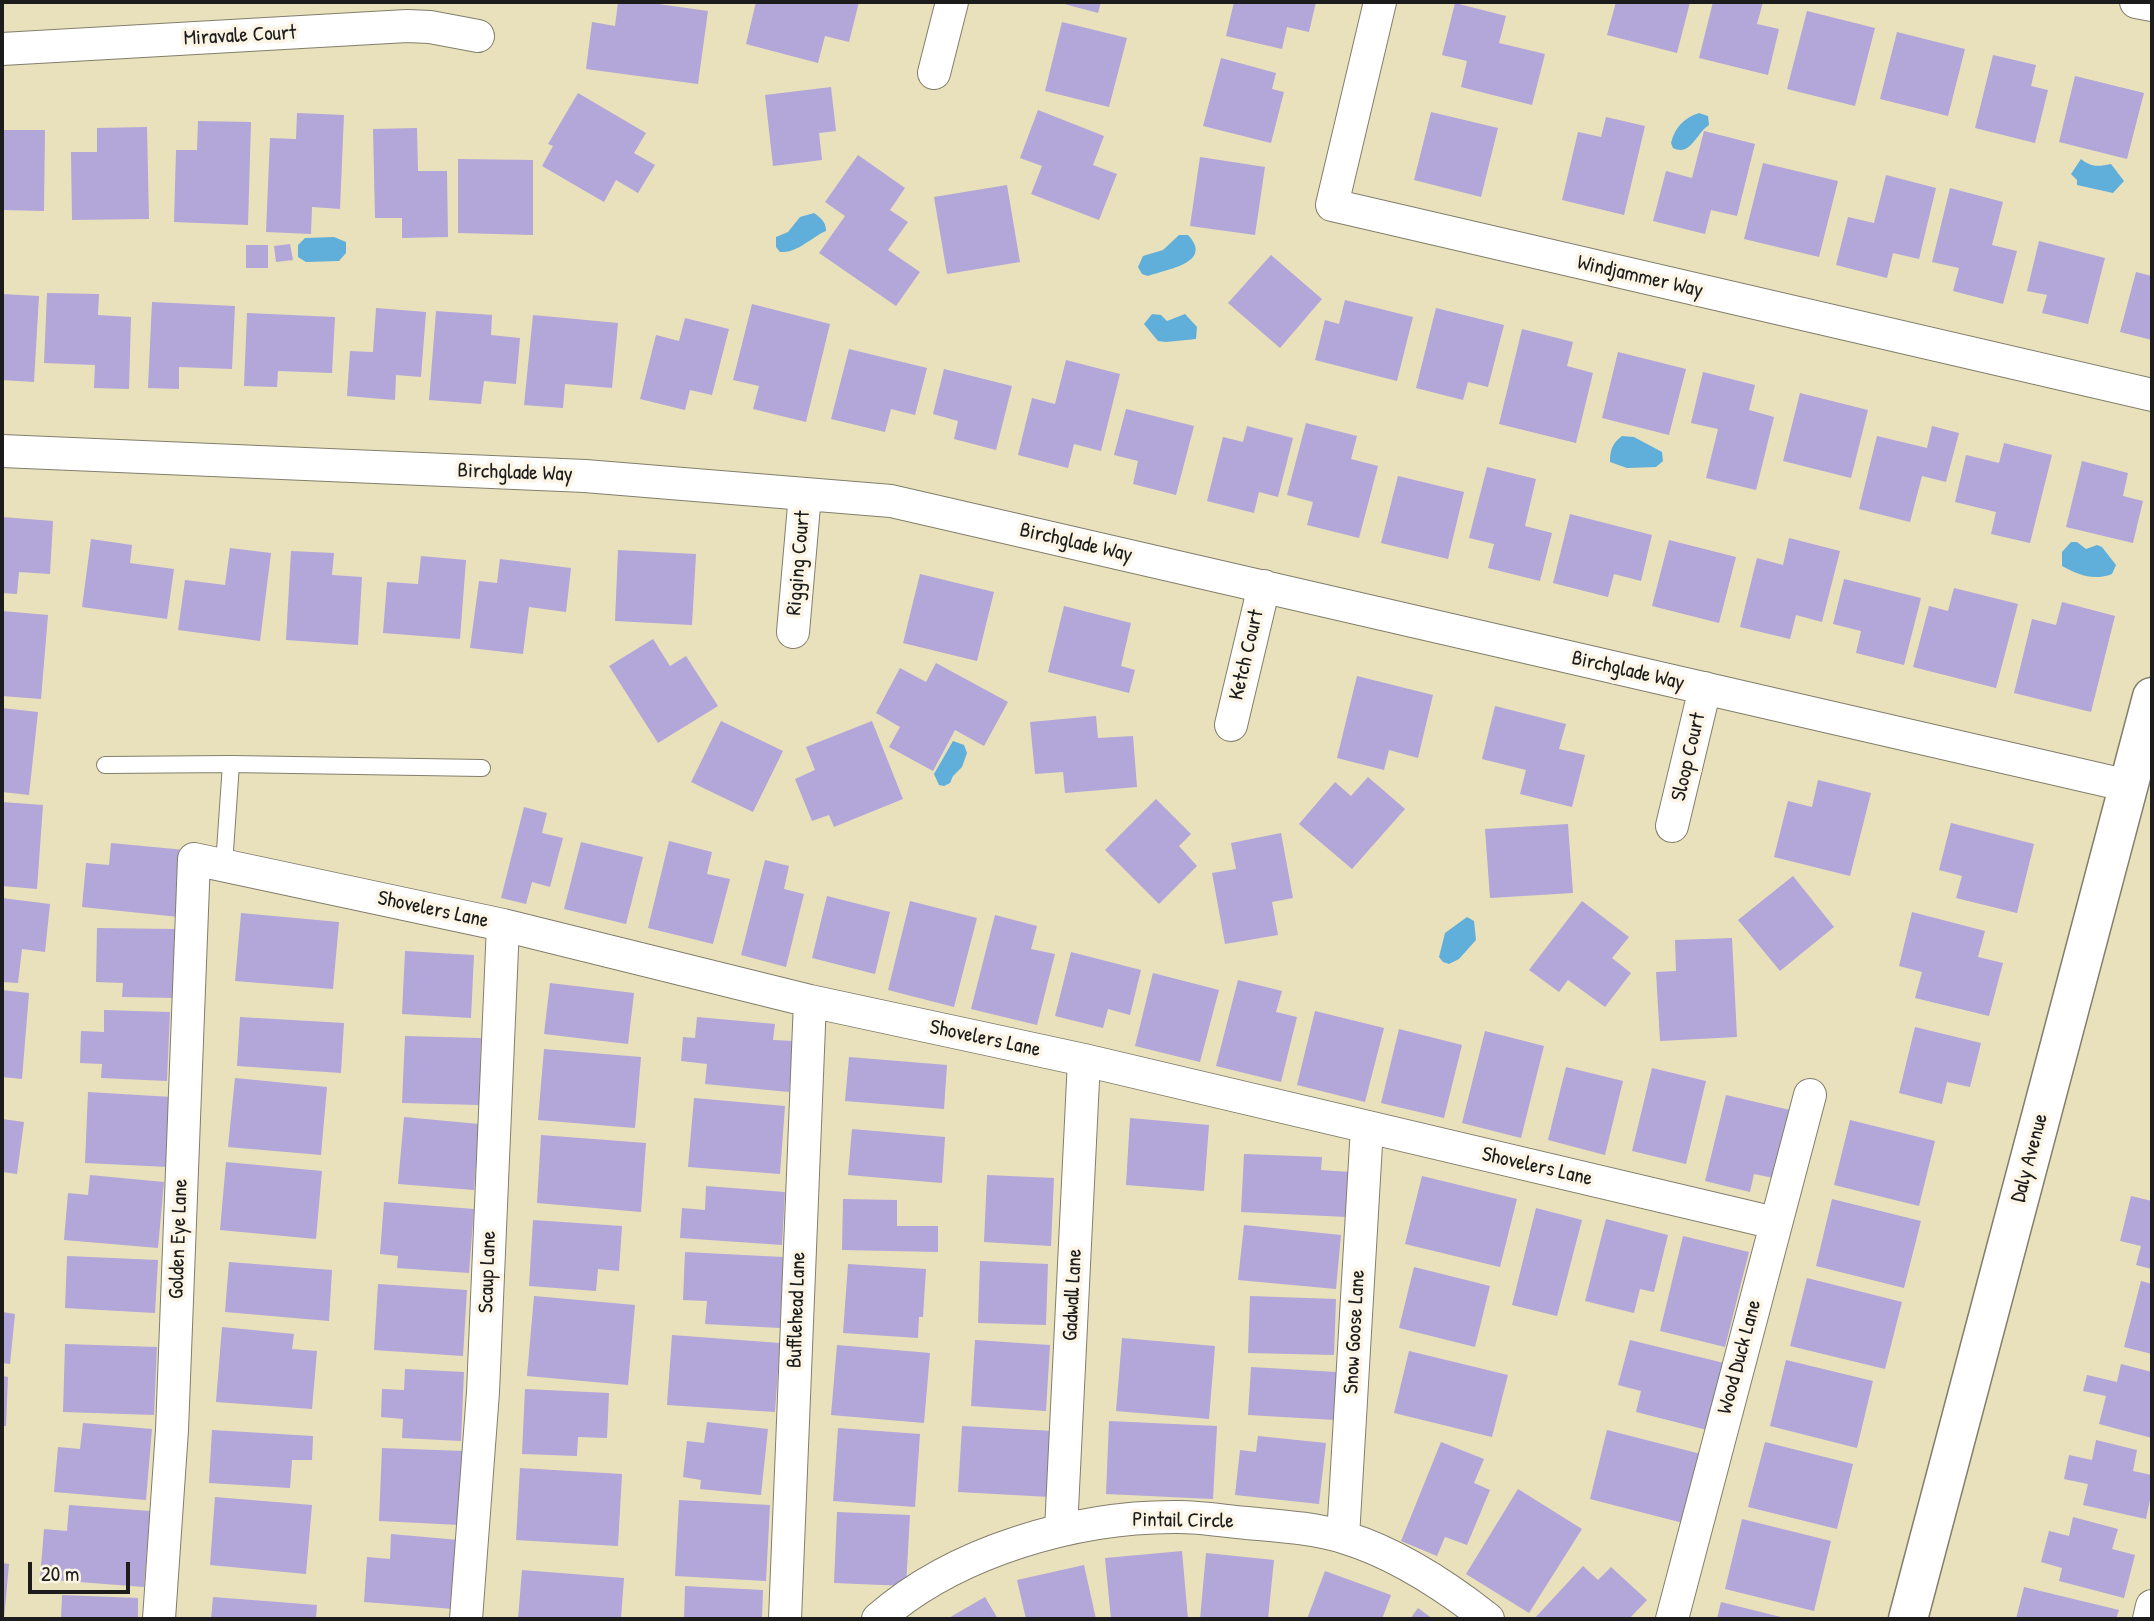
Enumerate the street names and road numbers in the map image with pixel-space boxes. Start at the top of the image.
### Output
street label: Miravale Court [183,20,297,52]
street label: Windjammer Way [1575,250,1705,304]
street label: Birchglade Way [457,458,573,488]
street label: Rigging Court [782,510,816,616]
street label: Birchglade Way [1017,518,1135,568]
street label: Ketch Court [1224,607,1270,703]
street label: Birchglade Way [1569,646,1687,696]
street label: Sloop Court [1667,710,1711,804]
street label: Shovelers Lane [375,886,491,934]
street label: Shovelers Lane [927,1015,1043,1063]
street label: Daly Avenue [2006,1111,2054,1205]
street label: Shovelers Lane [1479,1142,1595,1192]
street label: Golden Eye Lane [164,1178,194,1300]
street label: Scaup Lane [474,1231,502,1313]
street label: Gadwall Lane [1058,1248,1088,1342]
street label: Bufflehead Lane [782,1251,812,1369]
street label: Snow Goose Lane [1339,1269,1371,1395]
street label: Wood Duck Lane [1713,1297,1767,1417]
street label: Pintail Circle [1132,1508,1234,1534]

